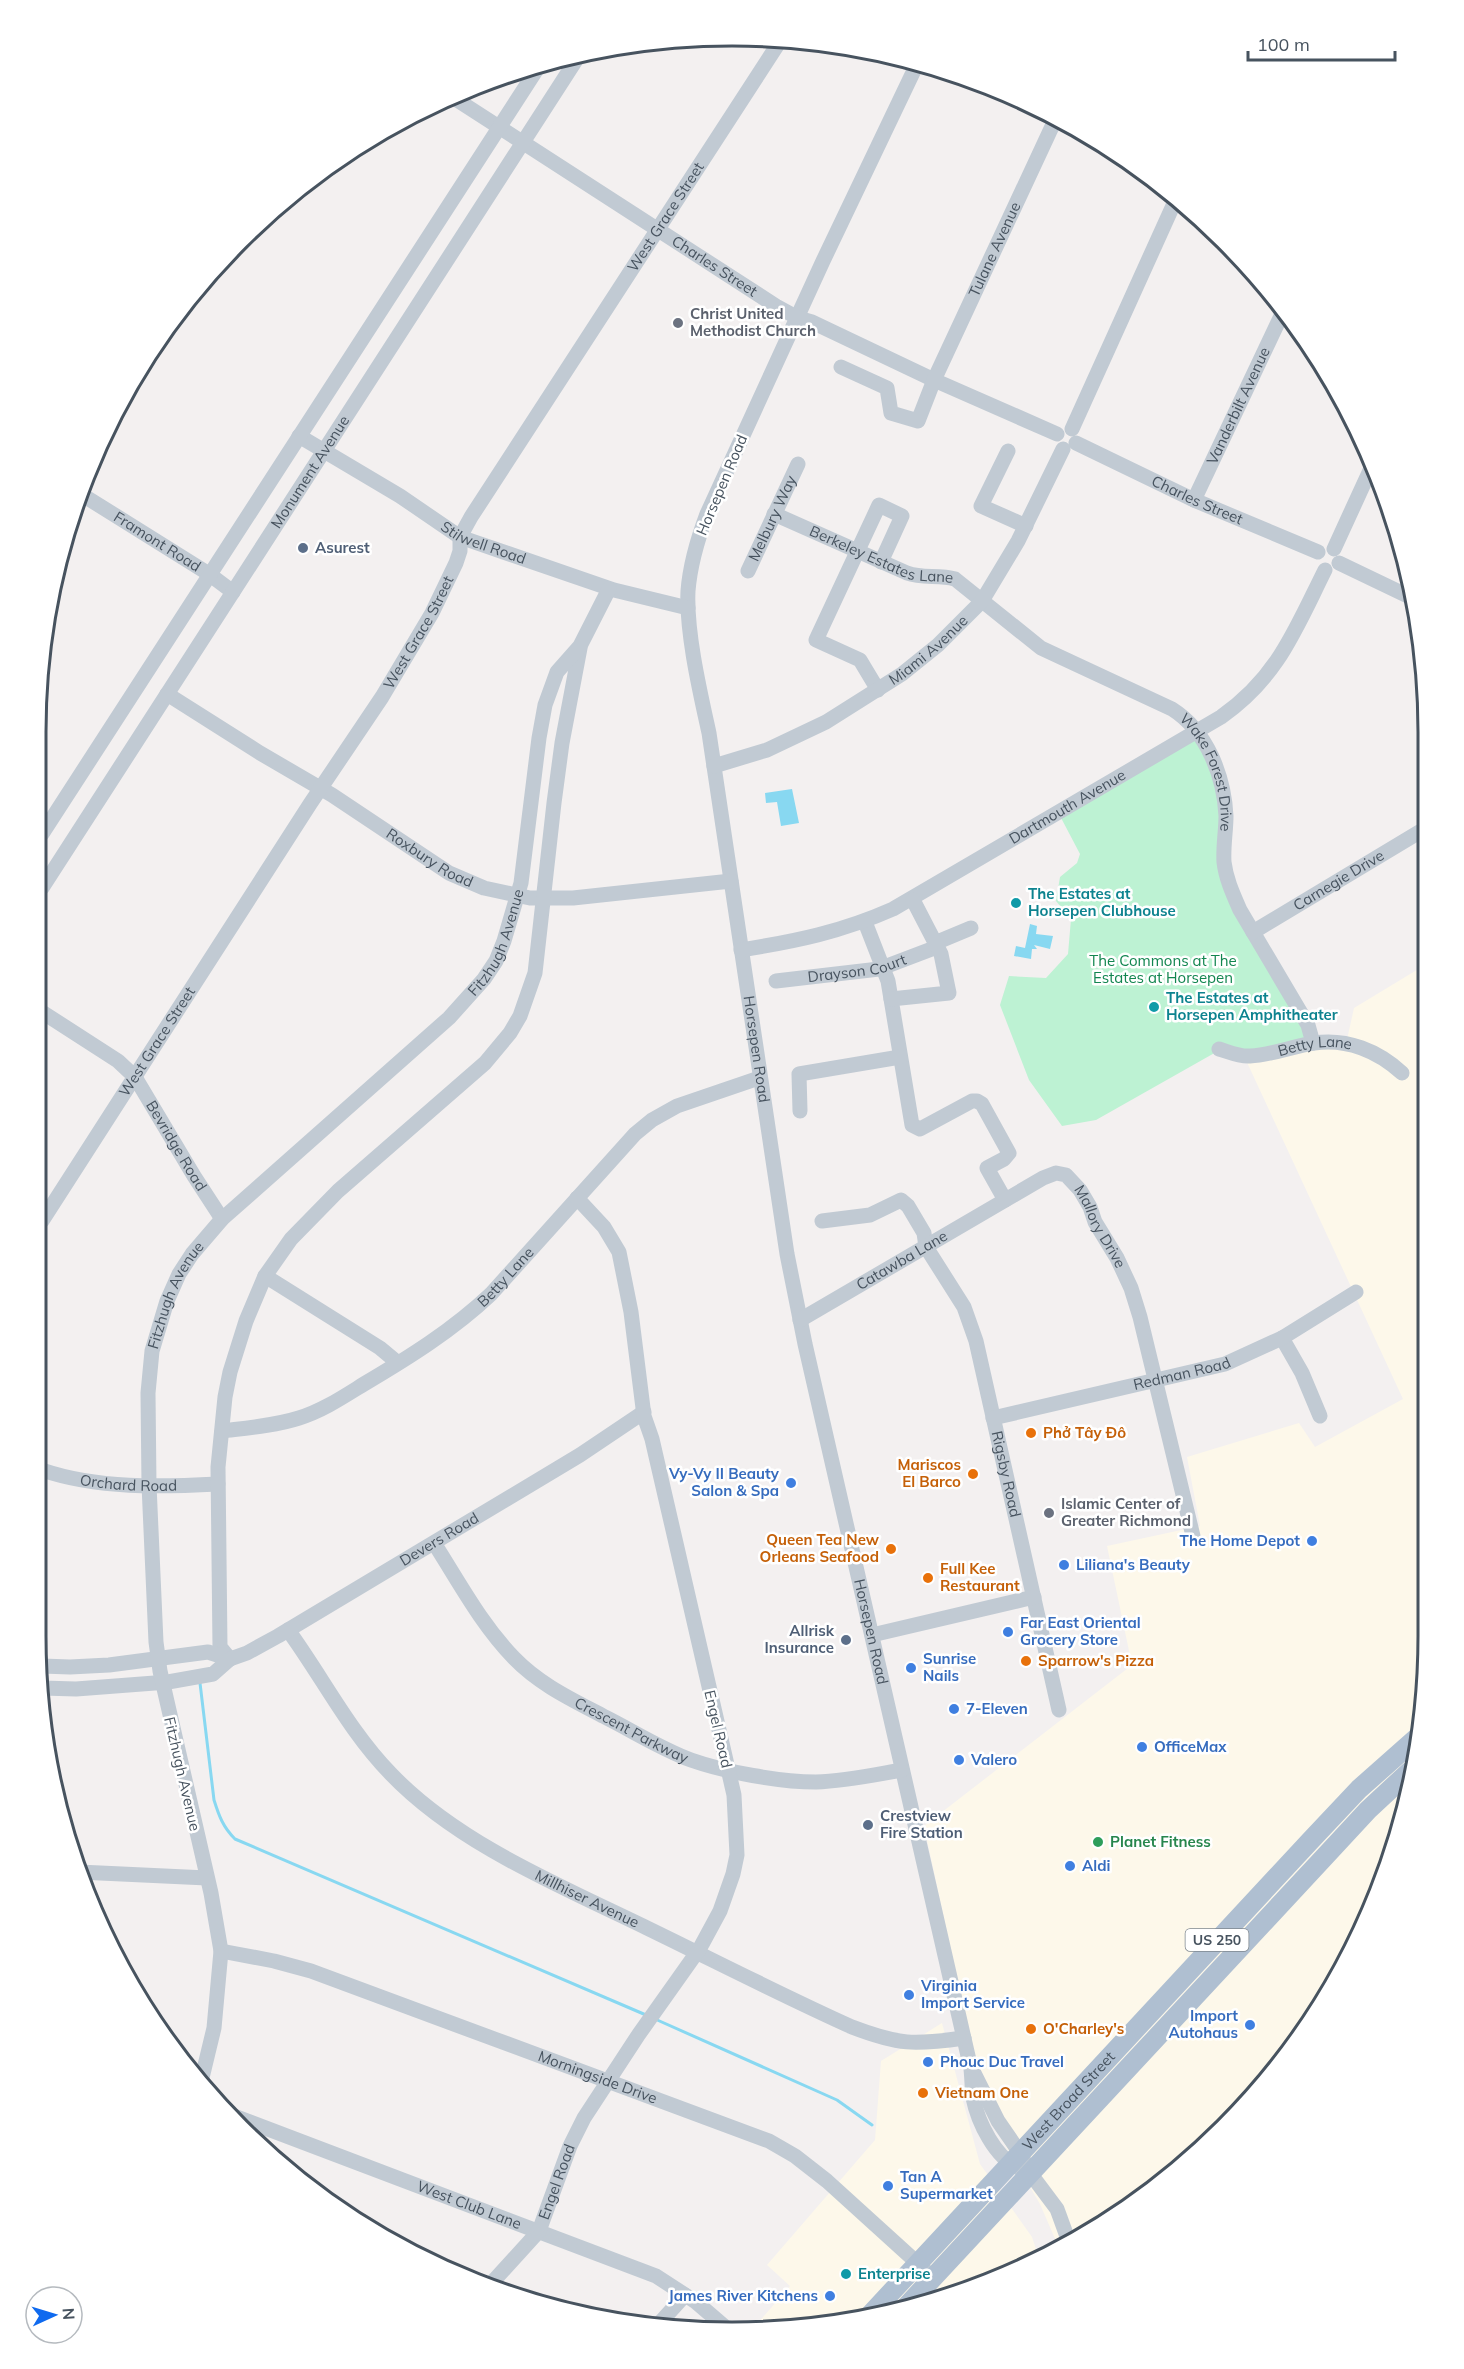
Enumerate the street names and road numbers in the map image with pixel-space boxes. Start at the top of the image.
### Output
street label: West Grace Street [623,158,708,275]
street label: Tulane Avenue [964,199,1025,300]
street label: Charles Street [668,231,761,300]
street label: Vanderbilt Avenue [1202,344,1274,468]
street label: Monument Avenue [267,412,353,532]
street label: Horsepen Road [692,432,751,538]
street label: Charles Street [1149,471,1246,528]
street label: Melbury Way [744,472,800,564]
street label: Framont Road [110,507,205,576]
street label: Stilwell Road [437,517,529,568]
street label: Berkeley Estates Lane [807,521,955,587]
street label: West Grace Street [379,573,457,692]
street label: Miami Avenue [885,611,972,689]
street label: Wake Forest Drive [1176,709,1236,832]
street label: Dartmouth Avenue [1005,765,1129,848]
street label: Roxbury Road [383,824,476,891]
street label: Carnegie Drive [1290,846,1387,915]
street label: Fitzhugh Avenue [463,887,528,1000]
street label: Drayson Court [807,950,909,986]
street label: West Grace Street [114,983,199,1100]
street label: Horsepen Road [739,994,774,1104]
street label: Betty Lane [1276,1032,1354,1060]
street label: Bevridge Road [142,1097,211,1194]
street label: Mallory Drive [1070,1182,1130,1271]
street label: Catawba Lane [853,1226,951,1294]
street label: Fitzhugh Avenue [143,1237,208,1351]
street label: Betty Lane [473,1243,538,1311]
street label: Redman Road [1131,1353,1234,1394]
street label: Rigsby Road [987,1429,1025,1519]
street label: Orchard Road [79,1470,177,1495]
street label: Devers Road [396,1508,482,1570]
street label: Horsepen Road [850,1577,893,1686]
street label: Engel Road [700,1688,737,1770]
street label: Crescent Parkway [571,1693,691,1767]
street label: Fitzhugh Avenue [160,1715,205,1833]
street label: Millhiser Avenue [532,1865,642,1932]
road number: US 250 [1186,1929,1248,1951]
street label: Morningside Drive [536,2046,660,2108]
street label: West Broad Street [1018,2047,1119,2154]
street label: Engel Road [534,2141,579,2222]
street label: West Club Lane [414,2176,524,2233]

